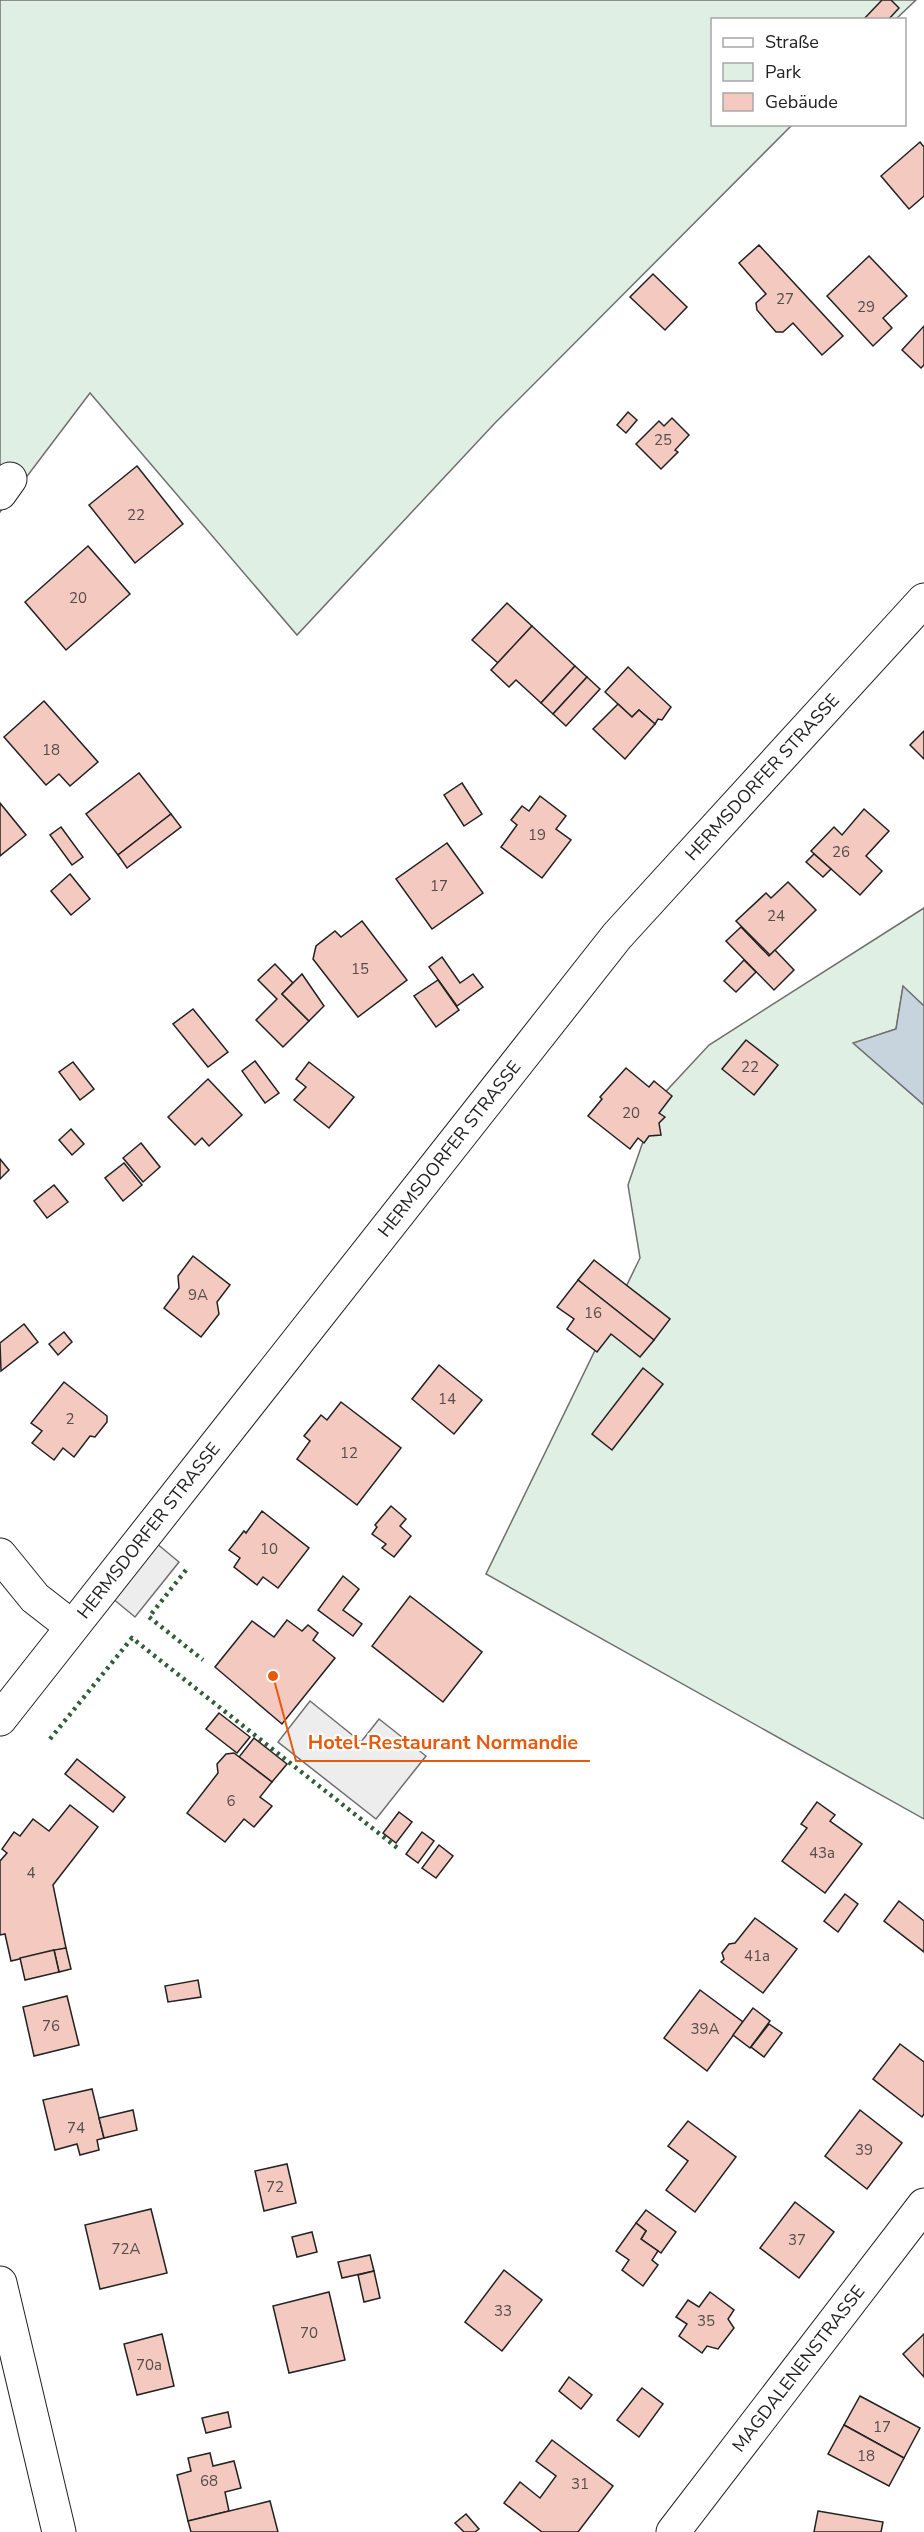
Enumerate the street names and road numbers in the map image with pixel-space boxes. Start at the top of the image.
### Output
street label: HERMSDORFER STRASSE [680,689,845,866]
street label: HERMSDORFER STRASSE [372,1056,526,1242]
street label: HERMSDORFER STRASSE [72,1437,225,1624]
street label: MAGDALENENSTRASSE [727,2280,870,2457]

